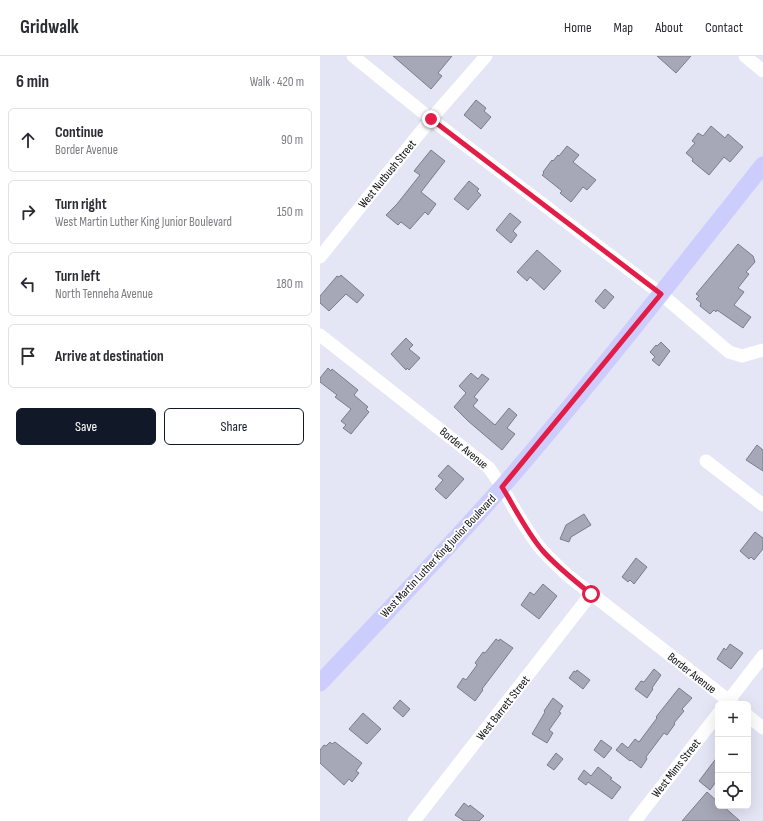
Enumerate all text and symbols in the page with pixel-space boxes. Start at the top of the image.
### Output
text: Gridwalk [20,16,79,39]
text: Home [564,19,592,36]
text: Map [614,19,633,36]
text: About [655,19,683,36]
text: Contact [705,19,743,36]
text: 6 min [16,72,49,92]
text: Walk · 420 m [250,74,304,90]
route end [422,110,440,128]
text: Continue [55,123,104,142]
icon: ahead [17,129,39,151]
text: 90 m [281,132,303,148]
street label: West Nutbush Street [355,137,420,212]
text: Border Avenue [55,142,118,158]
text: Turn right [55,195,107,214]
icon: right [17,201,39,223]
text: 150 m [277,204,303,220]
text: West Martin Luther King Junior Boulevard [55,214,232,230]
text: Turn left [55,267,100,286]
icon: left [17,273,39,295]
text: 180 m [277,276,303,292]
text: North Tenneha Avenue [55,286,153,302]
icon: arrive [17,345,39,367]
text: Arrive at destination [55,347,164,366]
button: Save [16,408,156,445]
button: Share [164,408,304,445]
street label: Border Avenue [436,424,491,473]
street label: West Martin Luther King Junior Boulevard [377,491,500,621]
route start [582,585,600,603]
street label: Border Avenue [664,650,719,697]
street label: West Barrett Street [473,673,534,744]
map controls [715,701,751,809]
button: + [715,701,751,737]
street label: West Mims Street [649,735,704,801]
button: − [715,737,751,773]
button: locate [715,773,751,809]

